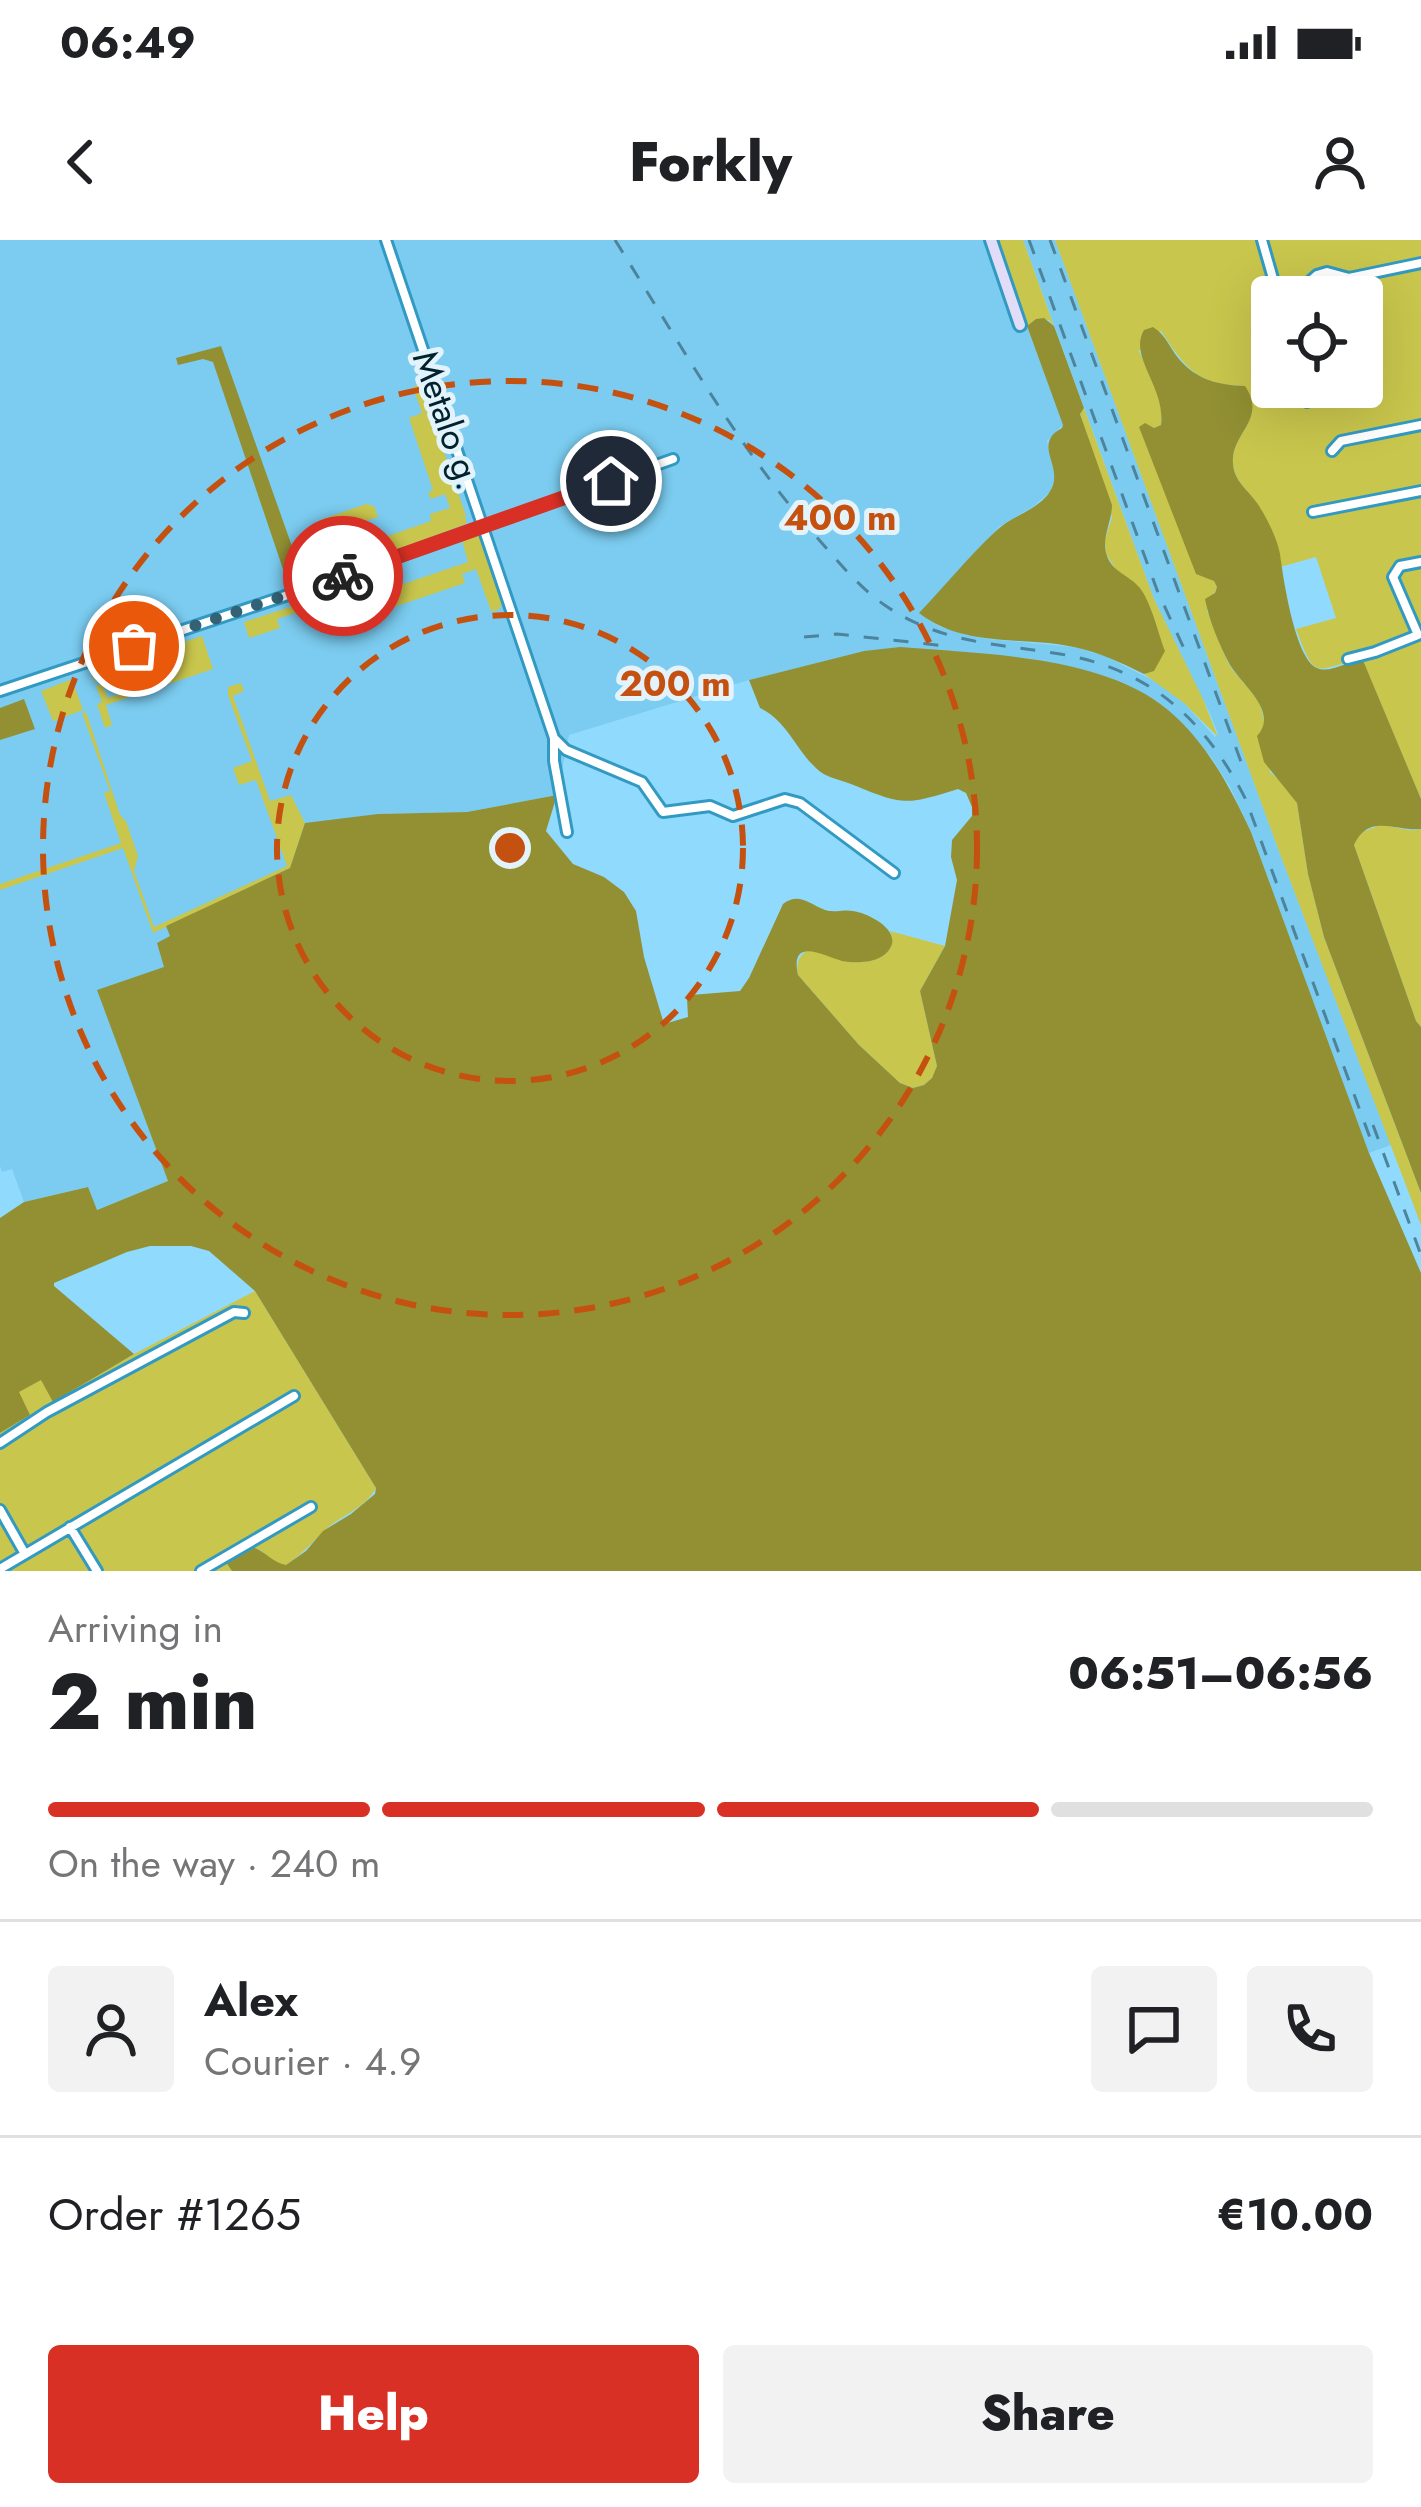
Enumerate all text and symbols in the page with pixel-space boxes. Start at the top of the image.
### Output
text: 06:49 [60,10,196,75]
text: Forkly [629,123,792,201]
icon: back [48,129,114,195]
icon: person [1307,129,1373,195]
map controls [1251,276,1383,408]
button: locate [1251,276,1383,408]
street label: Metalo g. [400,344,496,496]
pin [560,430,662,532]
icon: home [578,448,644,514]
text: 400 m [783,491,897,543]
courier [283,516,403,636]
icon: bike [310,543,376,609]
pin [83,595,185,697]
icon: bag [101,613,167,679]
text: 200 m [619,657,731,709]
centre of rings [489,827,531,869]
text: Arriving in [48,1600,223,1657]
text: 06:51–06:56 [1068,1641,1373,1706]
text: 2 min [48,1646,257,1758]
text: On the way · 240 m [48,1835,380,1892]
button: person [48,1966,174,2092]
button: chat [1091,1966,1217,2092]
button: phone [1247,1966,1373,2092]
text: Alex [204,1968,298,2033]
text: Courier · 4.9 [204,2033,421,2090]
text: Order #1265 [48,2182,301,2247]
text: €10.00 [1217,2182,1373,2247]
button: Help [48,2345,699,2483]
button: Share [723,2345,1373,2483]

